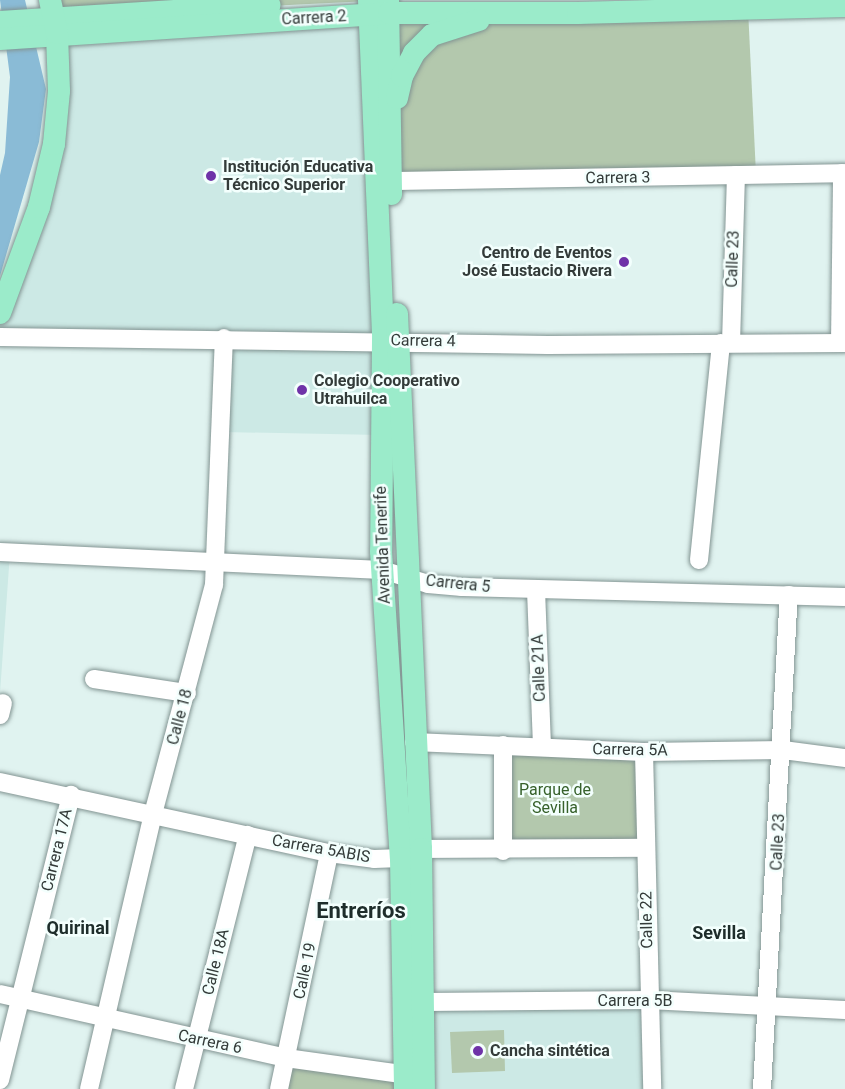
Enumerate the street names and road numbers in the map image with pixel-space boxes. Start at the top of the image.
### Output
street label: Carrera 2 [281,7,347,29]
street label: Carrera 3 [585,168,651,188]
street label: Calle 23 [722,230,744,288]
street label: Carrera 4 [390,331,456,351]
street label: Avenida Tenerife [371,486,395,604]
street label: Carrera 5 [425,571,491,597]
street label: Calle 21A [528,634,550,702]
street label: Calle 18 [163,687,197,747]
street label: Carrera 5A [592,740,668,760]
street label: Carrera 17A [37,807,77,893]
street label: Calle 23 [767,813,789,871]
street label: Carrera 5ABIS [270,831,372,867]
street label: Calle 22 [637,891,657,949]
street label: Calle 18A [198,927,234,997]
street label: Calle 19 [290,941,320,1001]
street label: Carrera 5B [597,991,673,1011]
street label: Carrera 6 [176,1026,244,1058]

